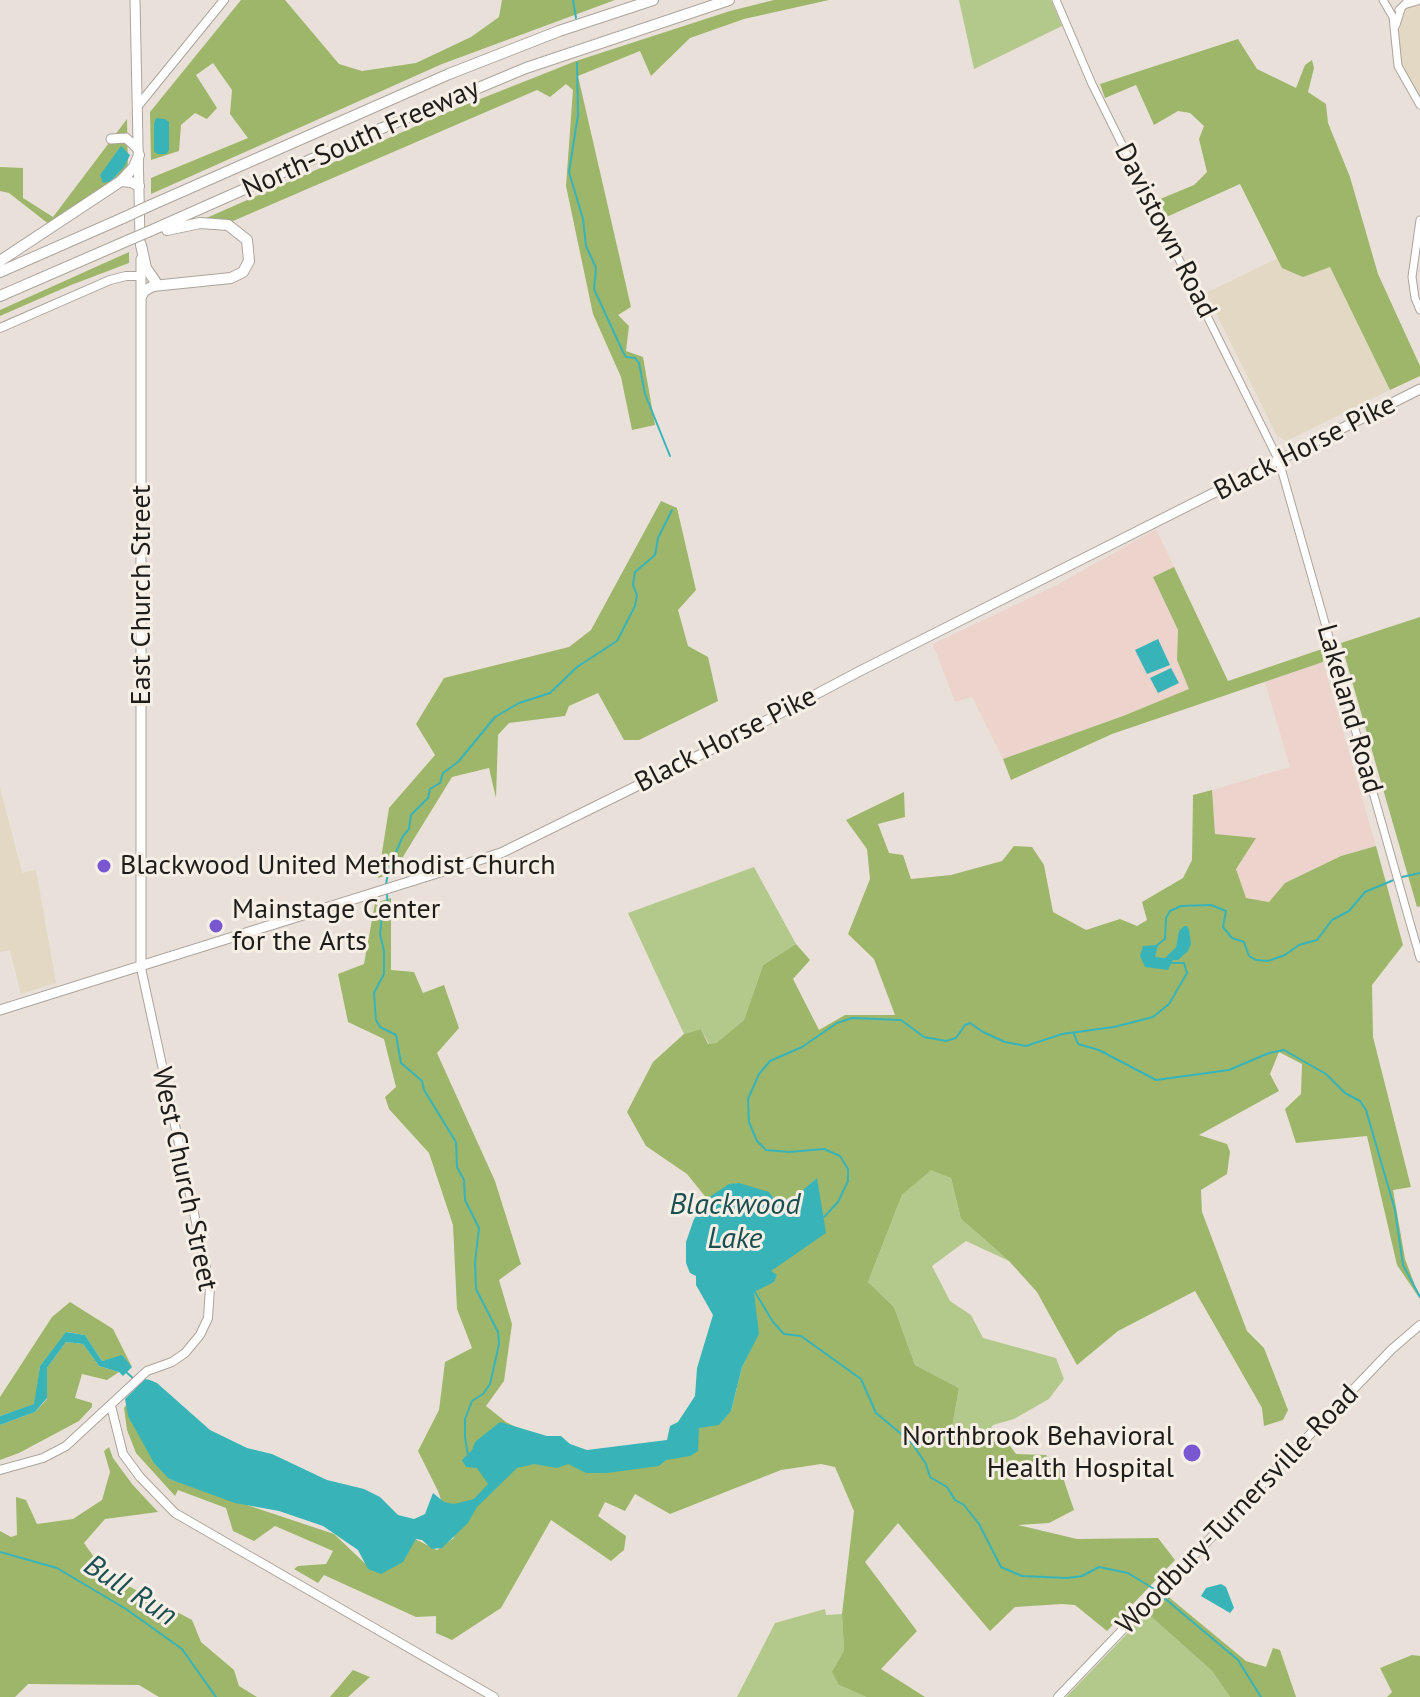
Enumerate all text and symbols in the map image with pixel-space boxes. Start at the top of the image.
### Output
street label: North-South Freeway [237,72,485,206]
street label: Davistown Road [1107,138,1223,324]
street label: Black Horse Pike [1209,388,1401,508]
street label: East Church Street [125,485,159,705]
street label: Lakeland Road [1309,621,1389,797]
street label: Black Horse Pike [630,680,822,800]
place label: Blackwood United Methodist Church [120,849,556,883]
marker: Blackwood United Methodist Church [95,857,113,875]
place label: Mainstage Center for the Arts [232,893,440,959]
marker: Mainstage Center for the Arts [207,917,225,935]
street label: West Church Street [144,1064,224,1294]
water label: Blackwood Lake [669,1187,801,1258]
street label: Woodbury-Turnersville Road [1110,1378,1366,1642]
place label: Northbrook Behavioral Health Hospital [902,1420,1174,1486]
marker: Northbrook Behavioral Health Hospital [1181,1442,1203,1464]
water label: Bull Run [77,1548,183,1634]

